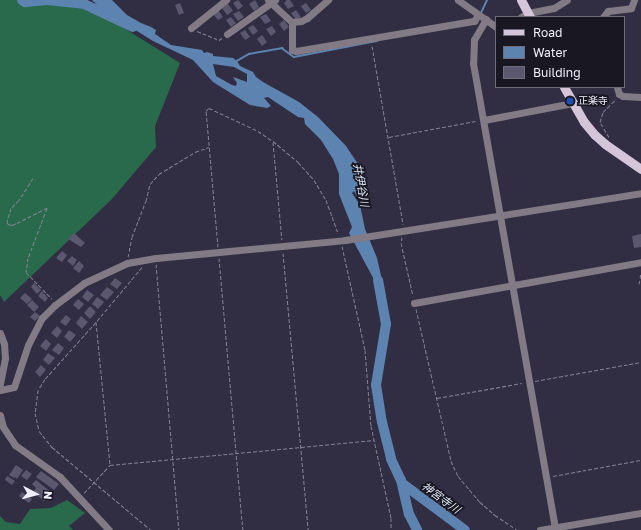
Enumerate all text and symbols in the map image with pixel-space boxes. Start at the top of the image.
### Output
legend [495,16,625,88]
text: Road [533,25,562,40]
text: Water [533,45,567,60]
text: Building [533,65,581,80]
place label: 正楽寺 [578,95,608,107]
marker: 正楽寺 [565,96,575,106]
water label: 井伊谷川 [351,162,371,208]
north arrow [16,474,56,514]
water label: 神宮寺川 [419,480,463,516]
text: N [42,490,55,500]

